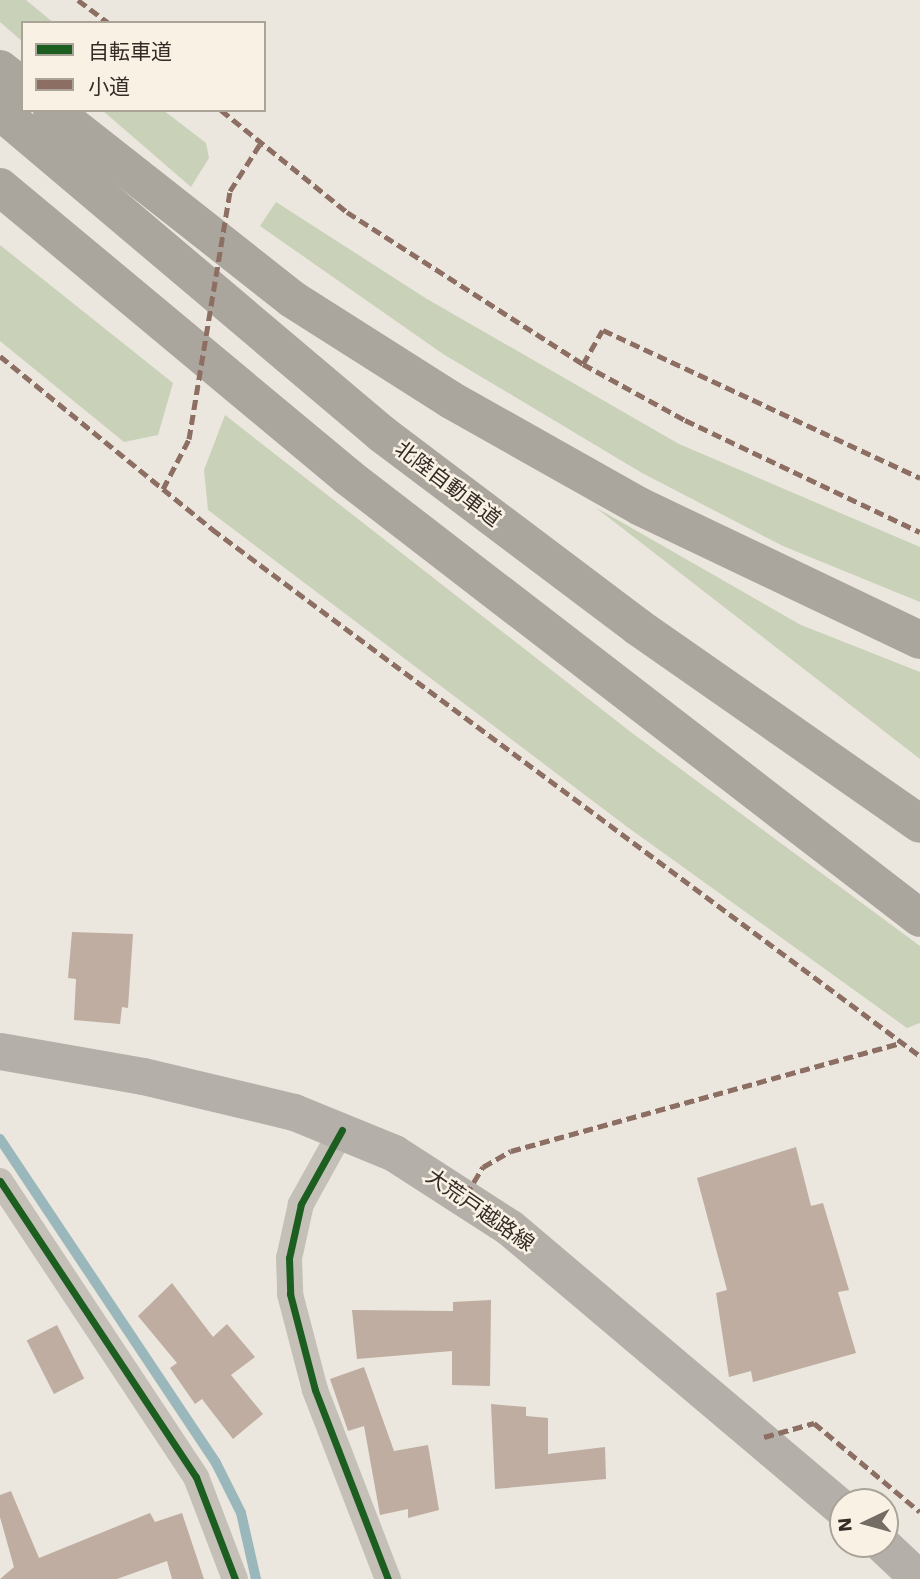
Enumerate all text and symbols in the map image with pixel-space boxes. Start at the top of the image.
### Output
legend [21,21,266,112]
text: 自転車道 [88,39,172,64]
text: 小道 [88,74,130,99]
street label: 北陸自動車道 [390,436,506,532]
street label: 大荒戸越路線 [421,1164,539,1256]
north arrow [829,1488,899,1558]
text: N [833,1517,857,1533]

